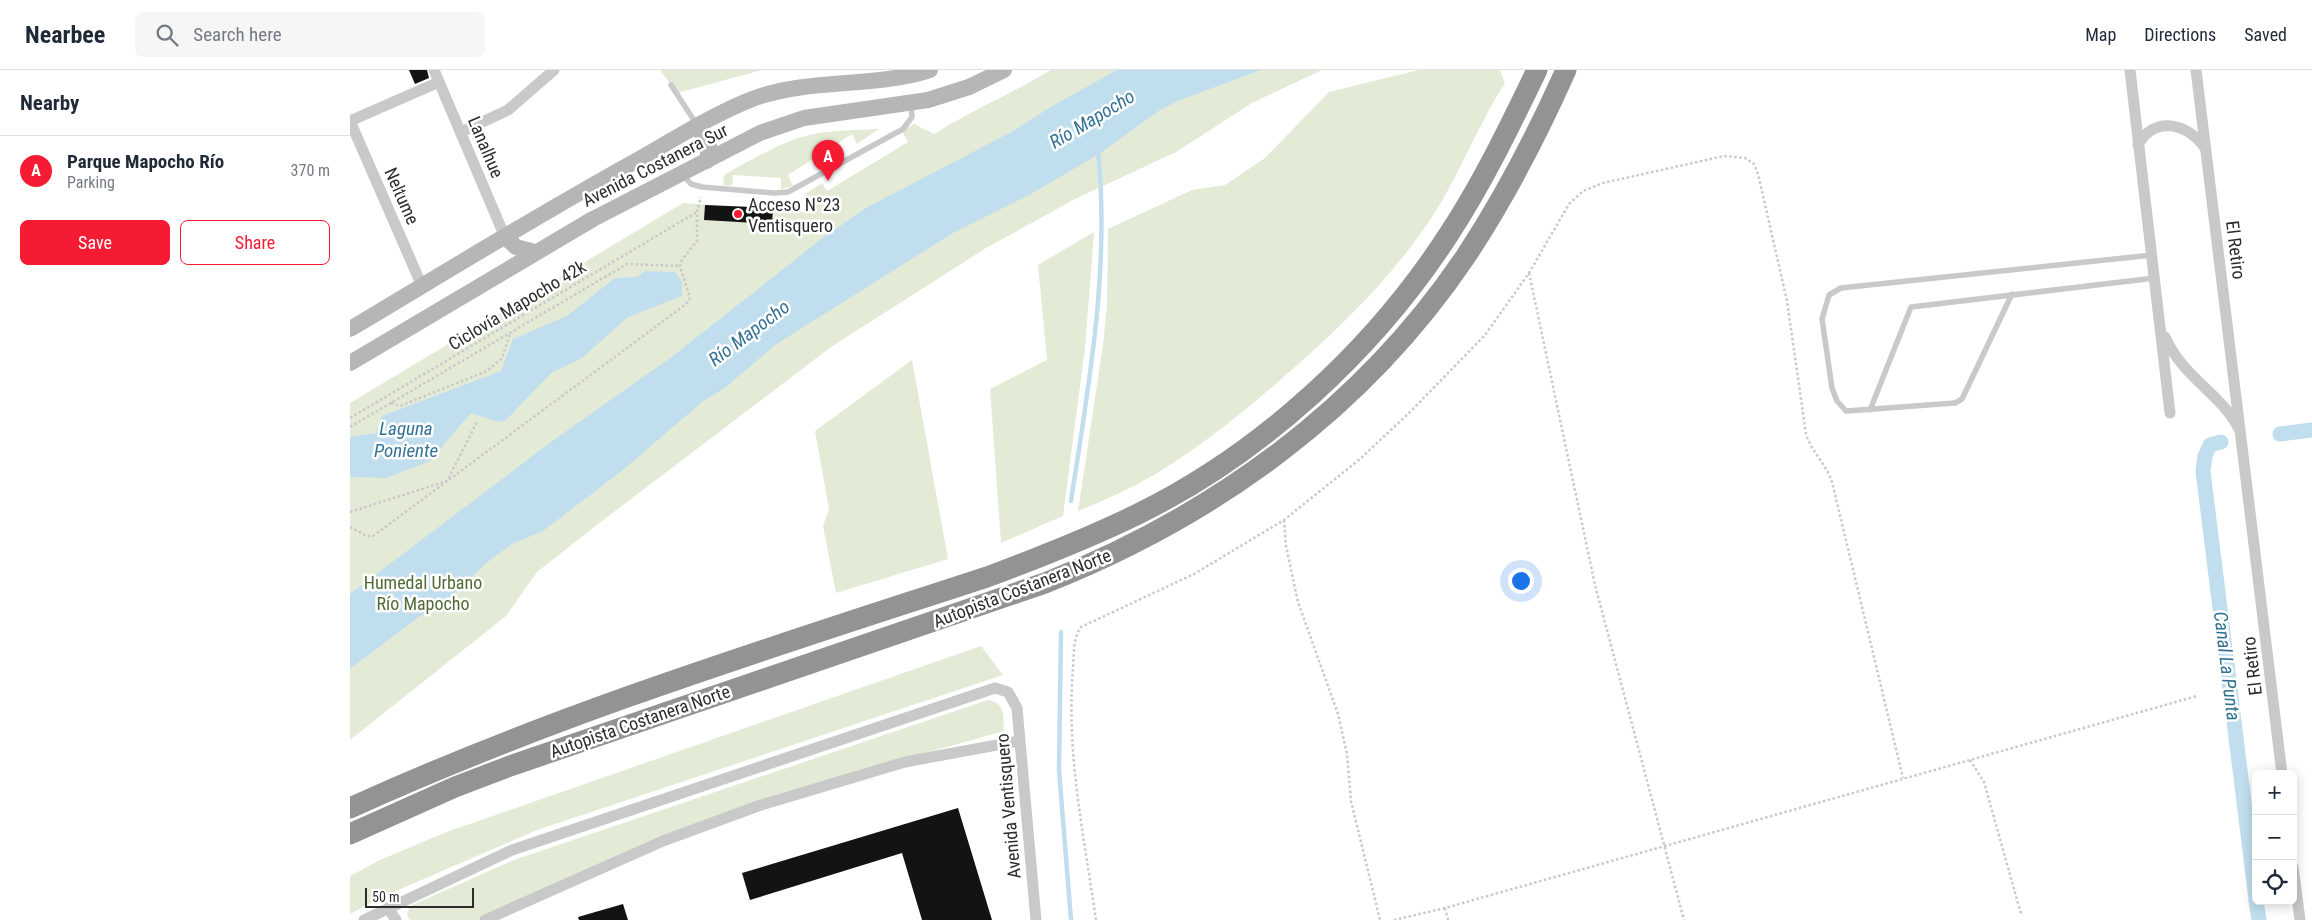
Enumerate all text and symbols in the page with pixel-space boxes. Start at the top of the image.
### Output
search box [135,12,485,57]
text: Nearbee [25,21,105,49]
icon: search [153,21,181,49]
text: Search here [193,23,282,46]
text: Map [2085,24,2116,45]
text: Directions [2144,24,2216,45]
text: Saved [2244,24,2287,45]
water label: Río Mapocho [1045,85,1139,153]
text: Nearby [20,91,79,115]
street label: Lanalhue [464,113,508,181]
street label: Avenida Costanera Sur [579,119,732,211]
pin: A [812,140,844,181]
text: Parque Mapocho Río [67,150,224,173]
text: A [31,161,41,180]
text: 370 m [291,161,330,180]
street label: Neltume [380,164,424,228]
text: Parking [67,173,115,192]
place label: Acceso N°23 Ventisquero [748,194,840,236]
marker: Acceso N°23 Ventisquero [732,208,744,220]
street label: El Retiro [2222,219,2250,281]
button: Save [20,220,170,265]
button: Share [180,220,330,265]
street label: Ciclovía Mapocho 42k [444,256,590,354]
water label: Río Mapocho [704,295,794,371]
water label: Laguna Poniente [374,417,438,462]
street label: Autopista Costanera Norte [930,544,1114,632]
your location [1508,568,1534,594]
park label: Humedal Urbano Río Mapocho [364,572,482,614]
water label: Canal La Punta [2209,610,2245,722]
street label: El Retiro [2238,635,2266,697]
street label: Autopista Costanera Norte [547,680,733,762]
street label: Avenida Ventisquero [991,733,1025,879]
map controls [2252,770,2297,905]
button: + [2252,770,2297,815]
button: − [2252,815,2297,860]
button: locate [2252,860,2297,905]
scale bar [365,885,474,908]
text: 50 m [372,889,400,905]

